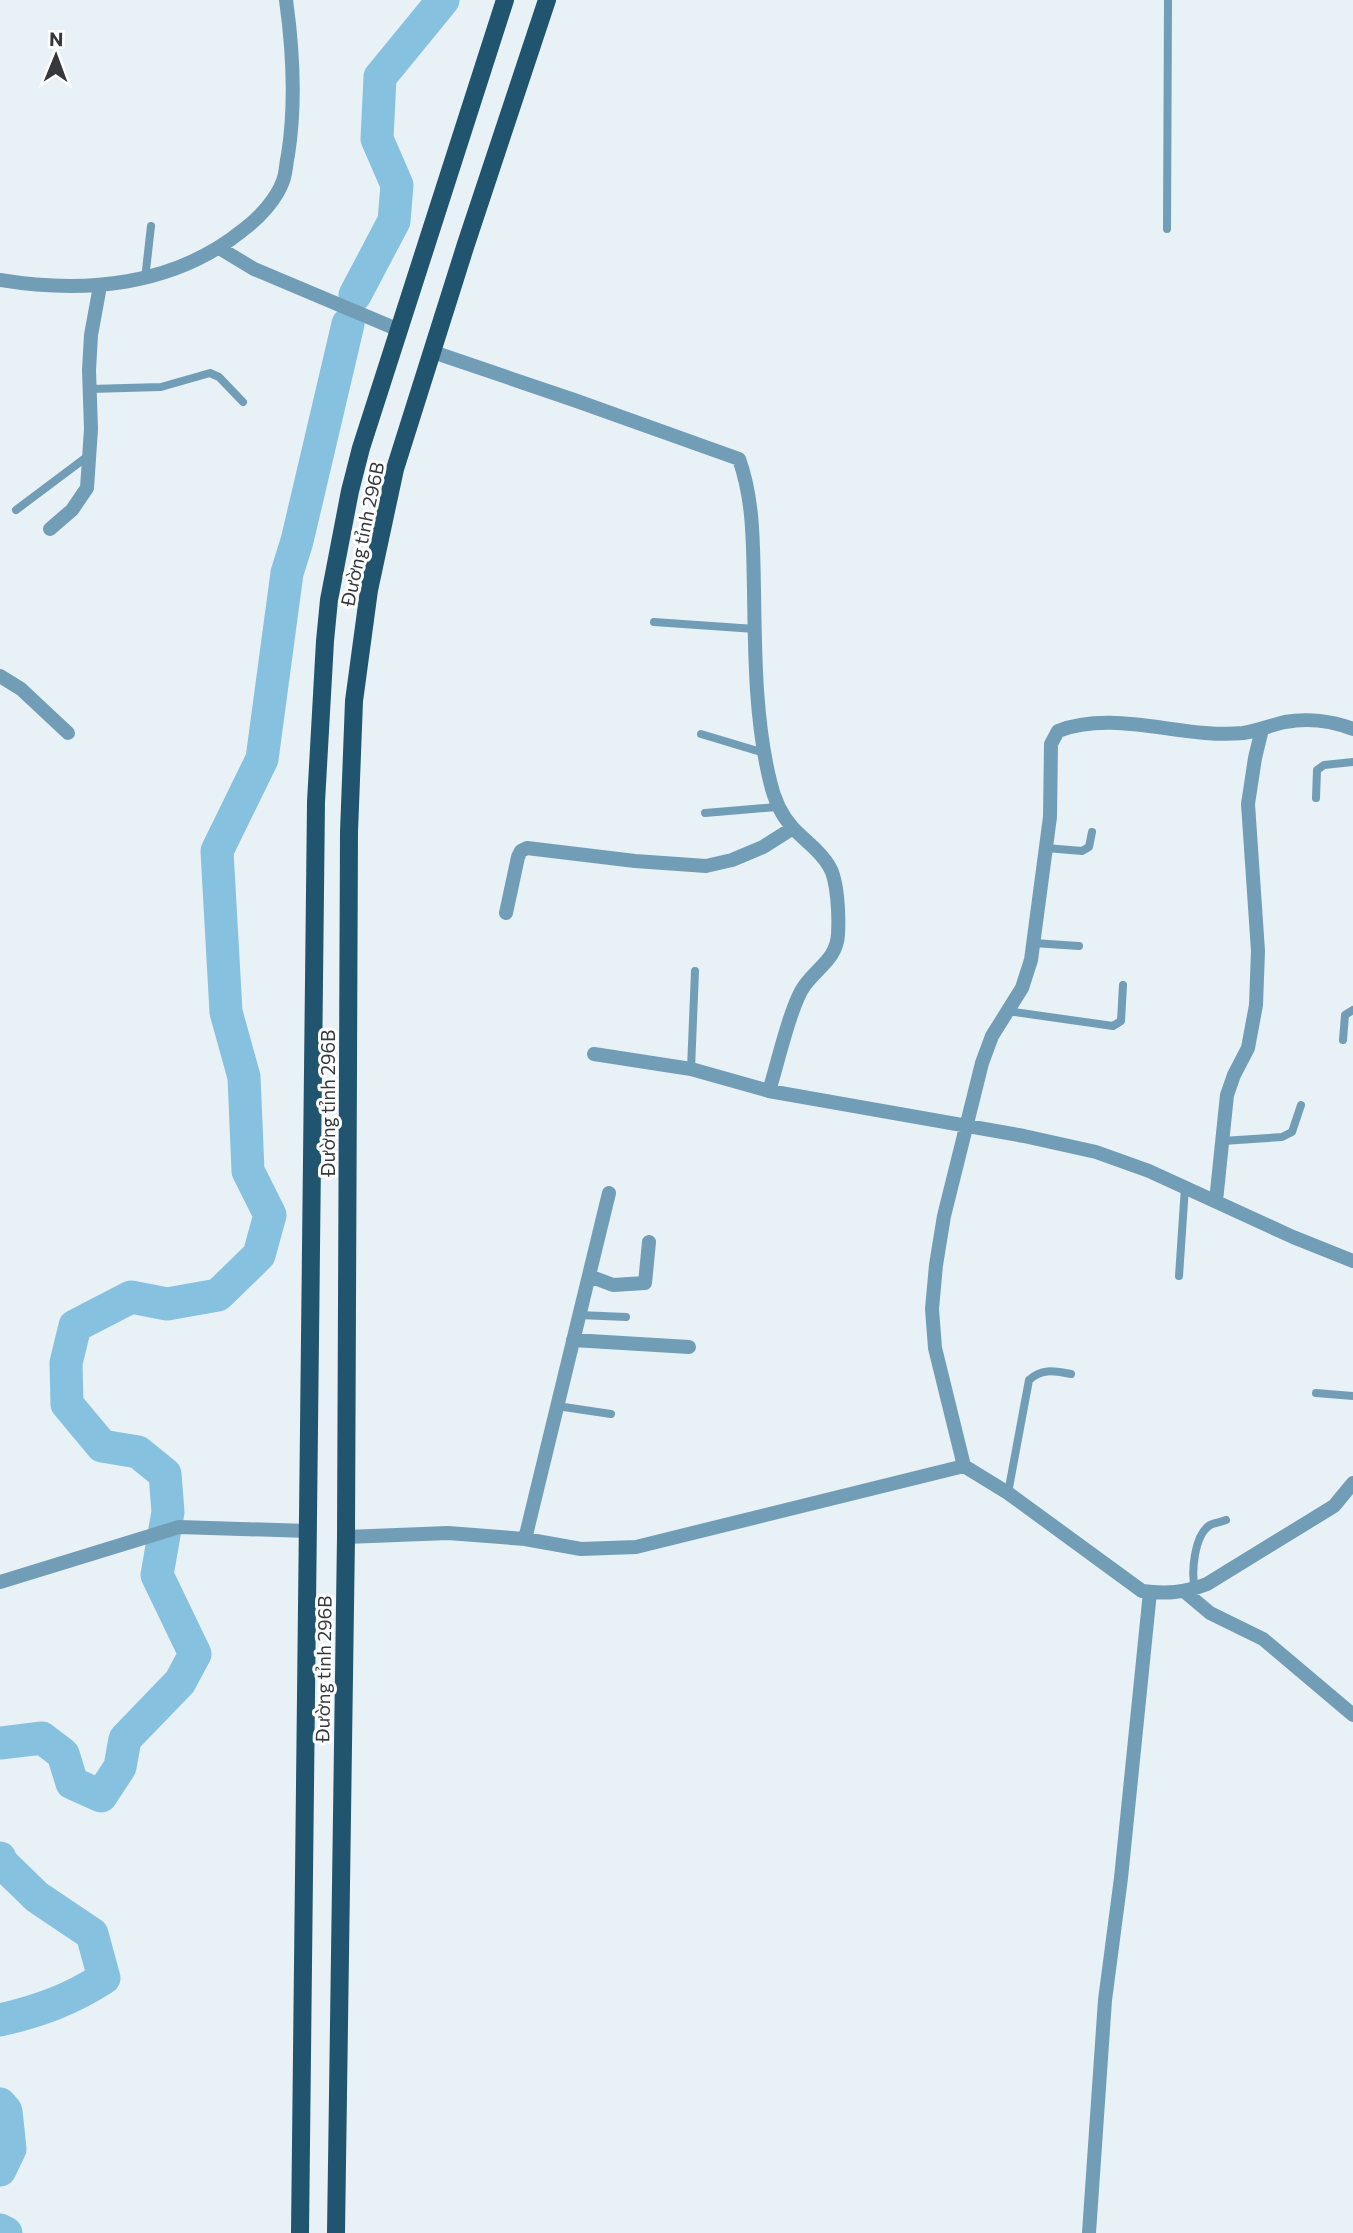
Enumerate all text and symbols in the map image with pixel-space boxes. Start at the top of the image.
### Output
north arrow [21,21,91,91]
text: N [49,27,64,50]
street label: Đường tỉnh 296B [335,460,389,609]
street label: Đường tỉnh 296B [316,1030,339,1177]
street label: Đường tỉnh 296B [310,1595,336,1744]

